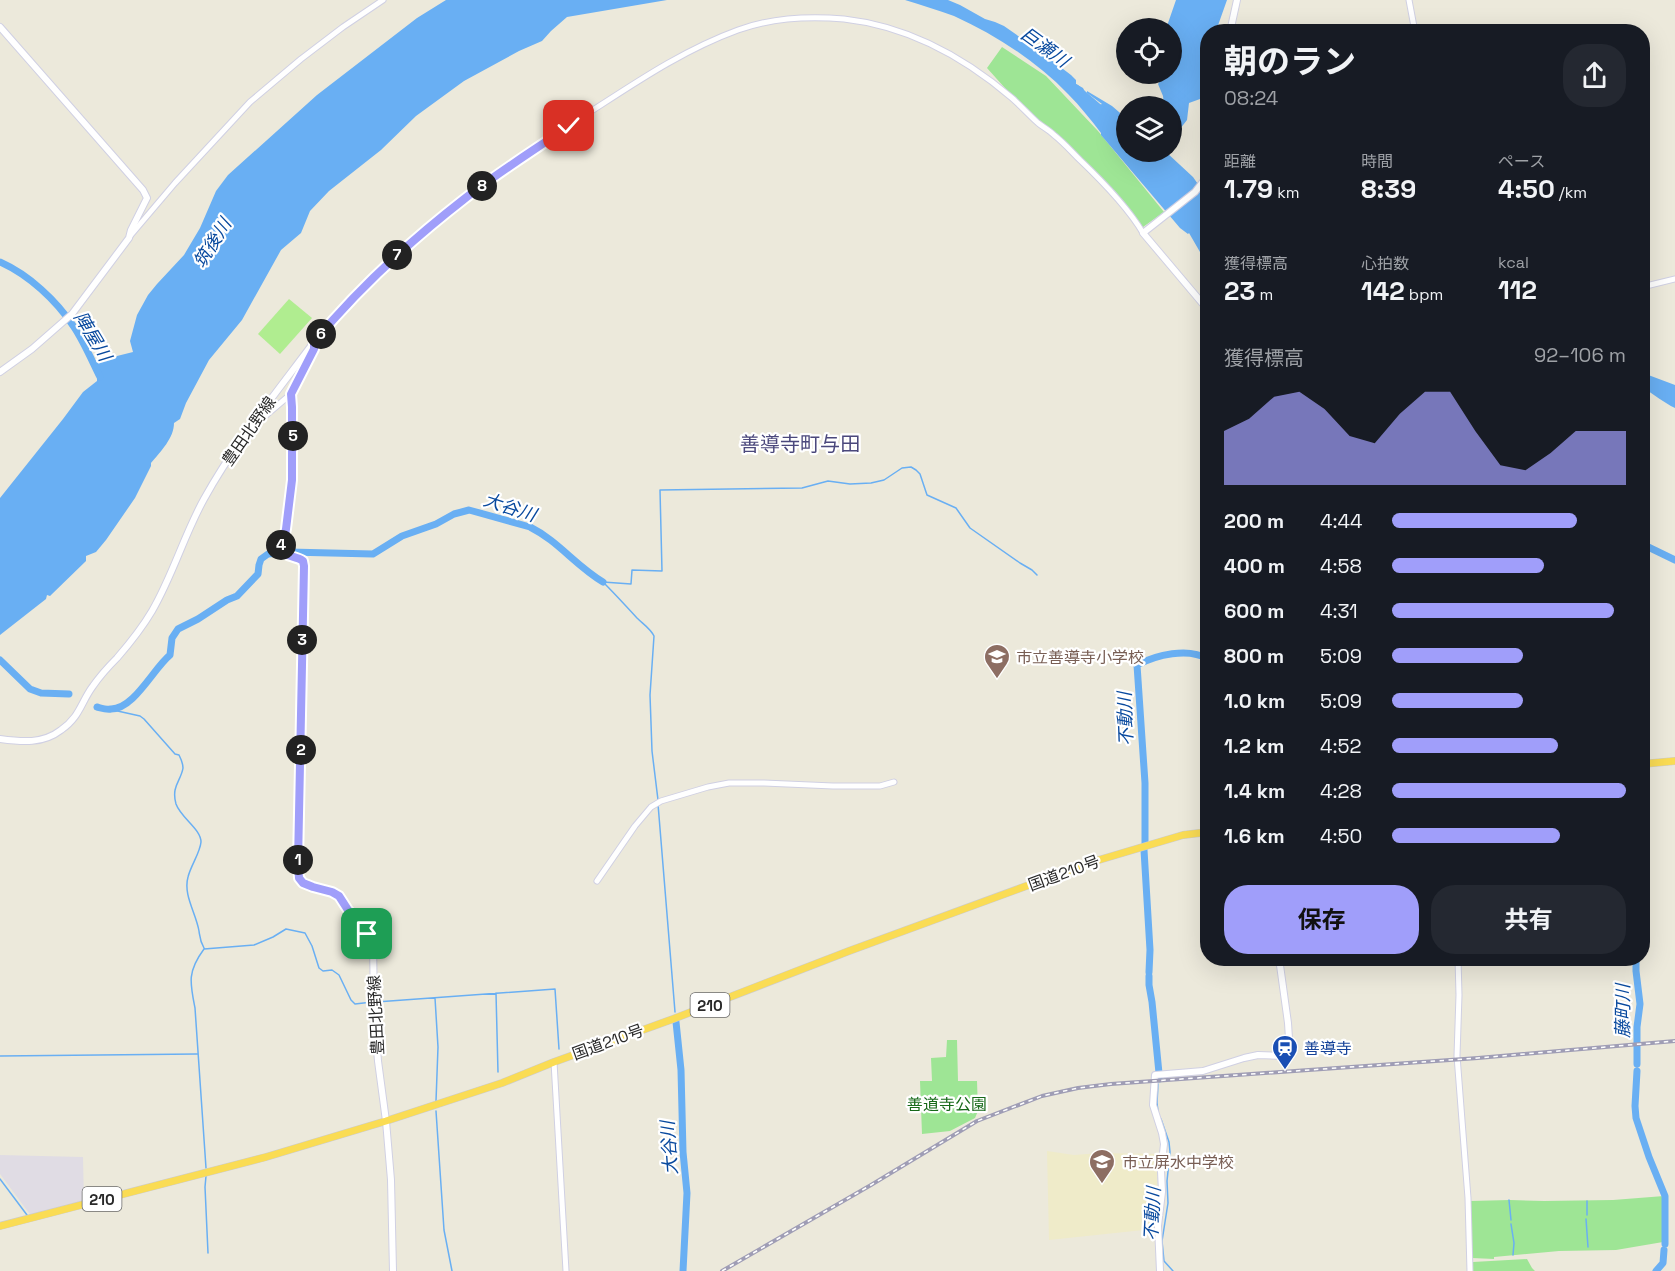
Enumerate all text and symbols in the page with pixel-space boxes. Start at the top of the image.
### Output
map controls [1116,18,1182,162]
button: locate [1116,18,1182,84]
water label: 巨瀬川 [1016,22,1075,73]
text: 朝のラン [1224,41,1356,83]
button: share [1563,44,1626,107]
text: 08:24 [1224,85,1278,111]
button: layers [1116,96,1182,162]
pin [543,100,594,151]
icon: check [552,109,585,142]
text: 距離 [1224,151,1256,172]
text: 時間 [1361,151,1393,172]
text: ペース [1498,151,1545,172]
pin: 8 [467,171,497,201]
text: 1.79 [1224,172,1273,206]
text: 8:39 [1361,172,1416,206]
text: 4:50 [1498,172,1555,206]
text: 8 [477,175,487,196]
text: km [1273,182,1300,203]
text: /km [1555,182,1587,203]
water label: 筑後川 [188,212,237,272]
pin: 7 [382,240,412,270]
text: 7 [393,244,401,265]
text: kcal [1498,252,1529,273]
text: 獲得標高 [1224,253,1288,274]
text: 心拍数 [1361,253,1409,274]
text: 112 [1498,273,1537,307]
text: 23 [1224,274,1255,308]
text: 142 [1361,274,1405,308]
text: m [1255,284,1273,305]
text: bpm [1405,284,1443,305]
water label: 陣屋川 [69,307,118,367]
pin: 6 [306,319,336,349]
text: 6 [316,323,326,344]
text: 92–106 m [1534,342,1626,368]
text: 獲得標高 [1224,345,1304,371]
street label: 豊田北野線 [217,392,281,470]
pin: 5 [278,421,308,451]
text: 5 [288,425,298,446]
district label: 善導寺町与田 [740,431,860,457]
water label: 大谷川 [481,488,541,527]
text: 200 m [1224,508,1284,534]
text: 4:44 [1320,508,1363,534]
pin: 4 [266,530,296,560]
text: 4 [276,534,286,555]
text: 400 m [1224,553,1285,579]
text: 4:58 [1320,553,1362,579]
text: 600 m [1224,598,1284,624]
text: 4:31 [1320,598,1358,624]
pin: 3 [287,625,317,655]
text: 3 [297,629,307,650]
school or university icon: 市立善導寺小学校 [982,642,1012,680]
text: 800 m [1224,643,1284,669]
text: 5:09 [1320,643,1362,669]
place label: 市立善導寺小学校 [1016,647,1144,668]
text: 1.0 km [1224,688,1285,714]
text: 5:09 [1320,688,1362,714]
water label: 不動川 [1112,690,1137,746]
text: 1.2 km [1224,733,1284,759]
text: 4:52 [1320,733,1361,759]
pin: 2 [286,735,316,765]
text: 2 [296,739,306,760]
text: 1.4 km [1224,778,1285,804]
text: 4:28 [1320,778,1362,804]
text: 1.6 km [1224,823,1285,849]
text: 4:50 [1320,823,1362,849]
pin: 1 [283,845,313,875]
text: 1 [294,849,302,870]
street label: 国道210号 [1025,850,1103,896]
button: 保存 [1224,885,1419,954]
button: 共有 [1431,885,1626,954]
pin [341,908,392,959]
icon: arrive [350,917,383,950]
street label: 豊田北野線 [363,974,389,1056]
water label: 藤町川 [1611,982,1634,1038]
road number: 210 [690,993,730,1017]
street label: 国道210号 [569,1019,647,1065]
station icon: 善導寺 [1270,1033,1300,1071]
place label: 善導寺 [1304,1038,1352,1059]
park label: 善道寺公園 [907,1094,987,1115]
water label: 大谷川 [656,1118,682,1176]
school or university icon: 市立屏水中学校 [1087,1147,1117,1185]
place label: 市立屏水中学校 [1122,1152,1234,1173]
water label: 不動川 [1139,1184,1165,1242]
road number: 210 [82,1187,122,1211]

